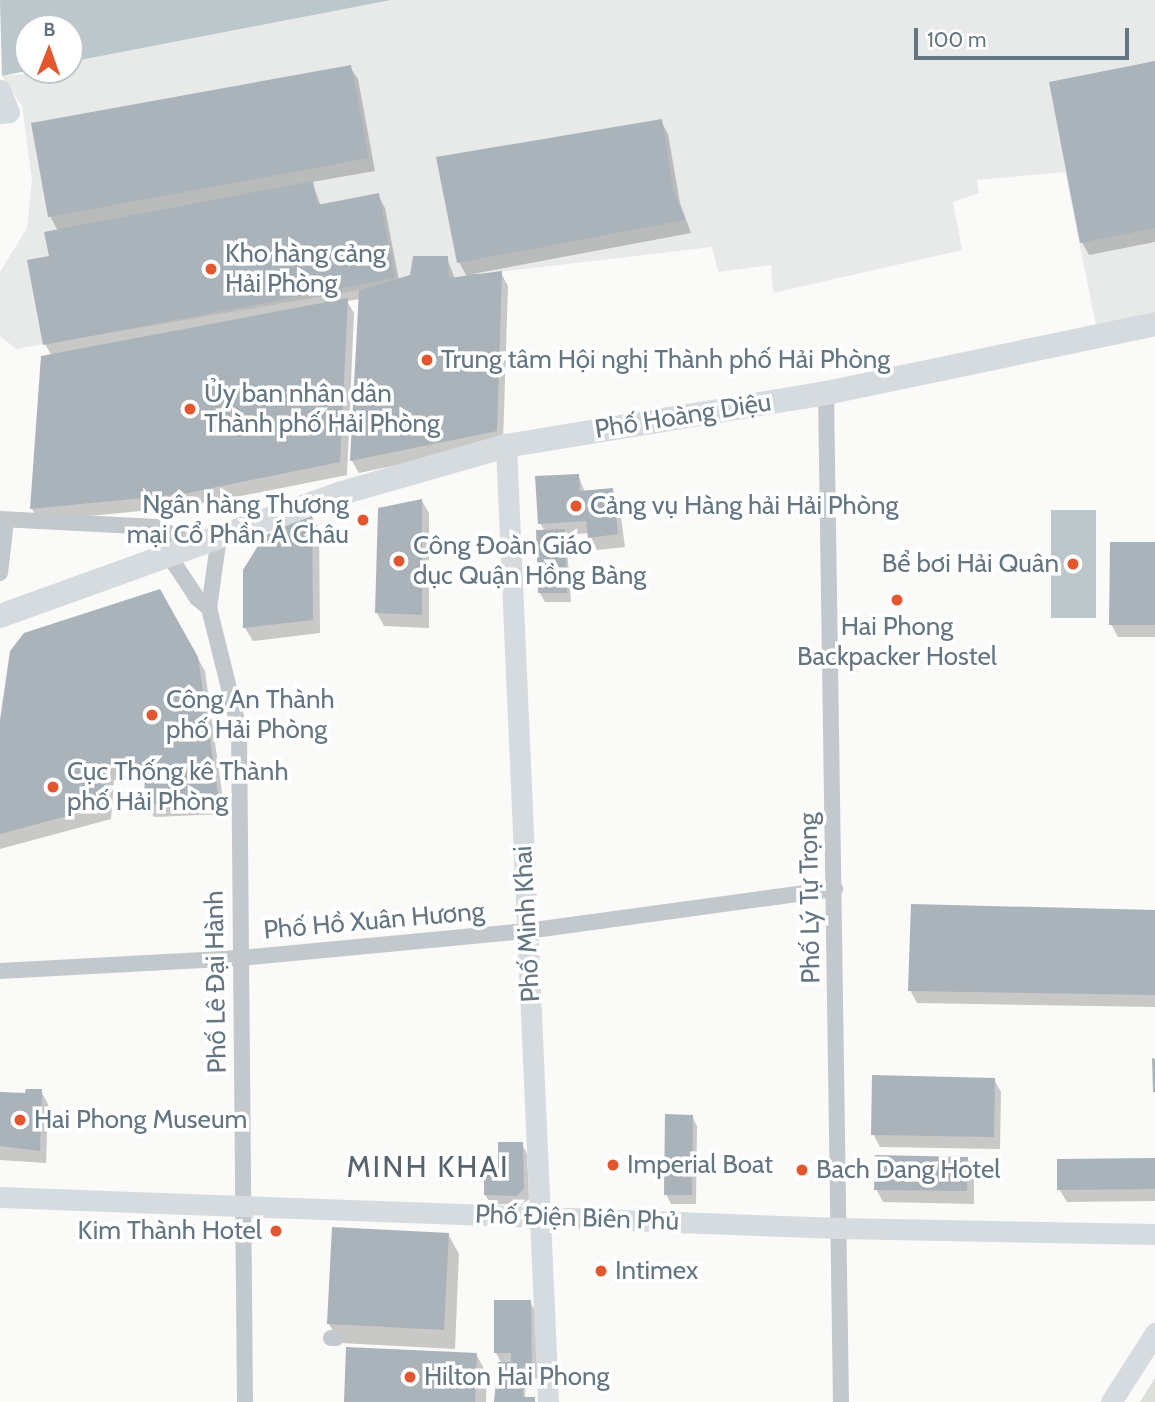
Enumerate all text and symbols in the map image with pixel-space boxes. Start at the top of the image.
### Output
north arrow [14,14,84,84]
scale bar [917,14,1132,58]
text: B [43,18,55,41]
text: 100 m [927,27,986,52]
place label: Kho hàng cảng Hải Phòng [225,238,386,300]
marker: Kho hàng cảng Hải Phòng [203,261,219,277]
place label: Trung tâm Hội nghị Thành phố Hải Phòng [441,344,890,376]
marker: Trung tâm Hội nghị Thành phố Hải Phòng [419,352,435,368]
place label: Ủy ban nhân dân Thành phố Hải Phòng [204,378,440,440]
street label: Phố Hoàng Diệu [593,387,773,445]
marker: Ủy ban nhân dân Thành phố Hải Phòng [182,401,198,417]
place label: Ngân hàng Thương mại Cổ Phần Á Châu [127,489,349,550]
place label: Cảng vụ Hàng hải Hải Phòng [590,490,898,522]
marker: Cảng vụ Hàng hải Hải Phòng [568,498,584,514]
marker: Ngân hàng Thương mại Cổ Phần Á Châu [355,512,371,528]
place label: Công Đoàn Giáo dục Quận Hồng Bàng [413,530,646,592]
place label: Bể bơi Hải Quân [882,548,1059,580]
marker: Công Đoàn Giáo dục Quận Hồng Bàng [391,553,407,569]
marker: Bể bơi Hải Quân [1065,556,1081,572]
marker: Hai Phong Backpacker Hostel [889,592,905,608]
place label: Hai Phong Backpacker Hostel [797,611,997,672]
place label: Công An Thành phố Hải Phòng [166,684,335,746]
marker: Công An Thành phố Hải Phòng [144,707,160,723]
place label: Cục Thống kê Thành phố Hải Phòng [67,756,288,818]
marker: Cục Thống kê Thành phố Hải Phòng [45,779,61,795]
street label: Phố Lý Tự Trọng [793,812,827,984]
street label: Phố Minh Khai [507,845,547,1003]
street label: Phố Lê Đại Hành [199,890,233,1074]
street label: Phố Hồ Xuân Hương [262,896,486,946]
place label: Hai Phong Museum [34,1104,247,1136]
marker: Hai Phong Museum [12,1112,28,1128]
district label: MINH KHAI [348,1149,508,1185]
place label: Imperial Boat [627,1149,773,1181]
place label: Bach Dang Hotel [816,1154,1000,1186]
marker: Imperial Boat [605,1157,621,1173]
marker: Bach Dang Hotel [794,1162,810,1178]
street label: Phố Điện Biên Phủ [474,1199,680,1237]
place label: Kim Thành Hotel [78,1215,262,1247]
marker: Kim Thành Hotel [268,1223,284,1239]
place label: Intimex [615,1255,698,1287]
marker: Intimex [593,1263,609,1279]
place label: Hilton Hai Phong [424,1361,610,1393]
marker: Hilton Hai Phong [402,1369,418,1385]

